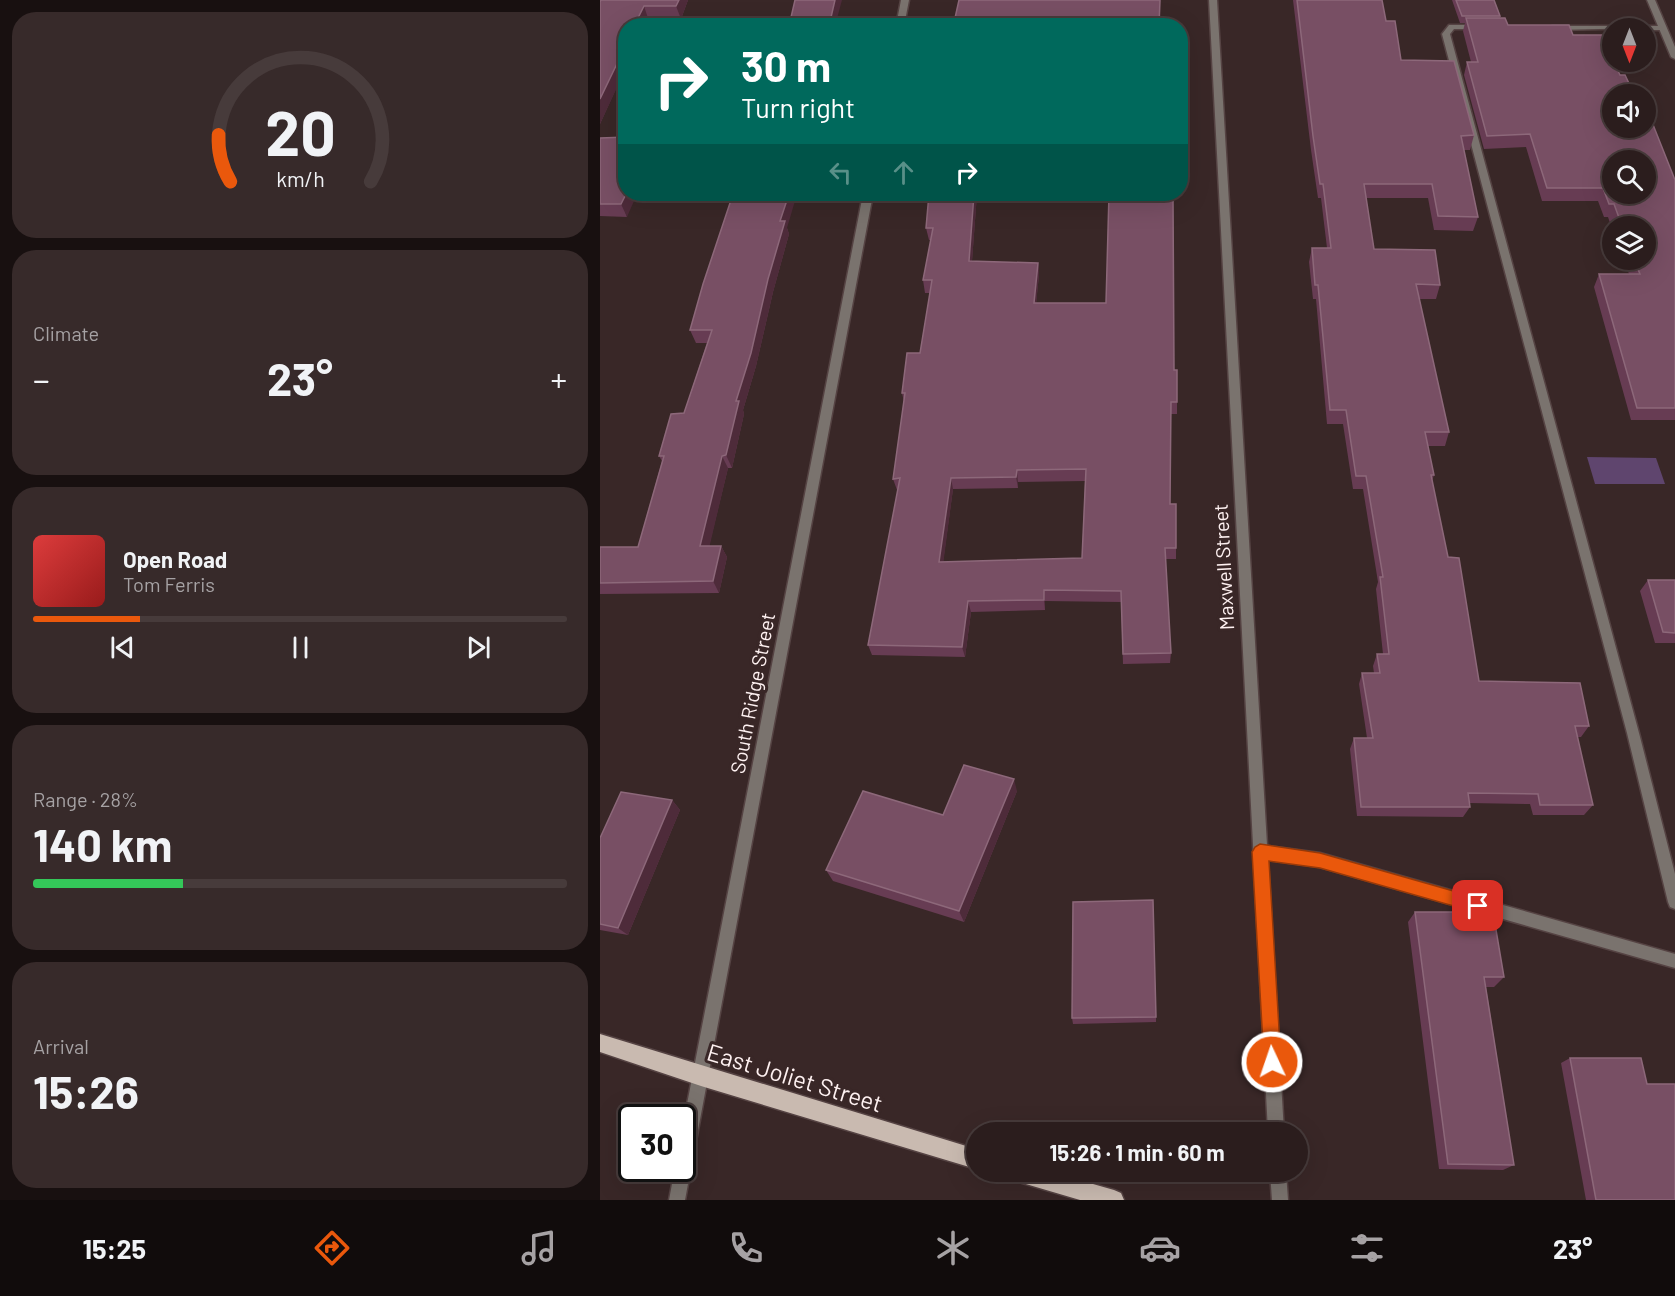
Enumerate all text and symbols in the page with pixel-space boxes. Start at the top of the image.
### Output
north arrow [1602,18,1656,72]
map controls [1602,18,1656,270]
text: 30 m [741,40,831,90]
icon: right [642,42,720,120]
button: sound [1602,84,1656,138]
text: Turn right [741,91,855,123]
text: 20 [265,94,335,168]
button: search [1602,150,1656,204]
icon: left [824,156,857,189]
icon: ahead [887,156,920,189]
icon: right [950,156,983,189]
text: km/h [276,166,324,191]
button: layers [1602,216,1656,270]
text: Climate [33,321,99,345]
text: 23° [267,351,333,405]
text: − [33,359,50,399]
text: + [550,359,567,399]
street label: Maxwell Street [1208,503,1238,631]
text: Open Road [123,546,227,572]
text: Tom Ferris [123,572,215,596]
street label: South Ridge Street [725,610,779,776]
icon: previous [106,631,139,664]
icon: pause [284,631,317,664]
icon: next [462,631,495,664]
text: Range · 28% [33,787,138,811]
text: 140 km [33,817,172,871]
pin [1452,880,1503,931]
icon: arrive [1461,889,1494,922]
position arrow [1240,1030,1304,1094]
text: Arrival [33,1034,89,1058]
street label: East Joliet Street [704,1037,886,1117]
text: 15:26 [33,1064,139,1118]
speed limit sign: 30 [618,1104,696,1182]
text: 15:26 · 1 min · 60 m [1049,1139,1225,1165]
icon: directions [311,1227,353,1269]
icon: music [518,1227,560,1269]
icon: phone [725,1227,767,1269]
icon: climate [932,1227,974,1269]
icon: car [1139,1227,1181,1269]
icon: filters [1346,1227,1388,1269]
text: 15:25 [82,1232,146,1264]
text: 23° [1553,1232,1592,1264]

